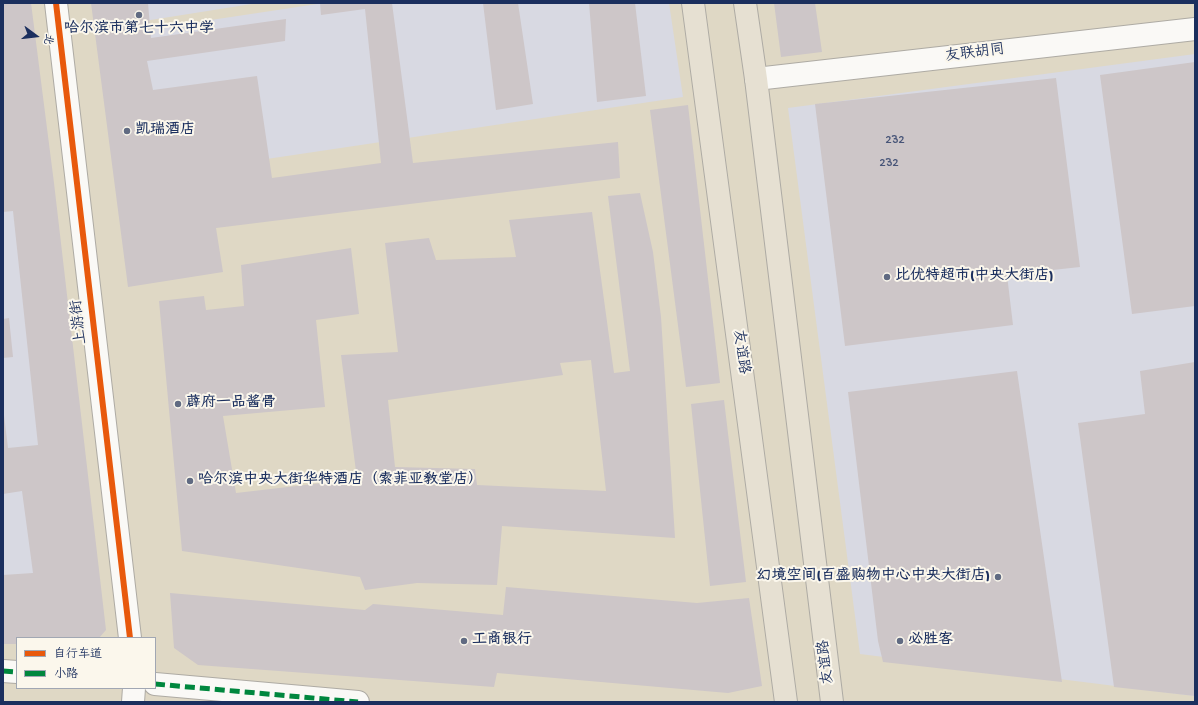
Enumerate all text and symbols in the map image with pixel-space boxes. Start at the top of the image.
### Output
marker: 哈尔滨市第七十六中学 [134,10,144,20]
north arrow [16,16,56,56]
place label: 哈尔滨市第七十六中学 [64,21,214,39]
text: 北 [40,32,55,46]
street label: 友联胡同 [944,41,1006,67]
place label: 凯瑞酒店 [135,122,195,140]
marker: 凯瑞酒店 [122,126,132,136]
house number: 232 [885,133,905,149]
house number: 232 [879,156,899,172]
place label: 比优特超市(中央大街店) [895,268,1053,286]
marker: 比优特超市(中央大街店) [882,272,892,282]
street label: 上游街 [68,299,92,345]
street label: 友谊路 [728,328,752,376]
place label: 薜府一品酱骨 [186,395,276,413]
marker: 薜府一品酱骨 [173,399,183,409]
place label: 哈尔滨中央大街华特酒店（索菲亚教堂店） [198,472,483,490]
marker: 哈尔滨中央大街华特酒店（索菲亚教堂店） [185,476,195,486]
place label: 幻境空间(百盛购物中心中央大街店) [757,568,990,586]
marker: 幻境空间(百盛购物中心中央大街店) [993,572,1003,582]
place label: 工商银行 [472,632,532,650]
place label: 必胜客 [908,632,953,650]
marker: 工商银行 [459,636,469,646]
marker: 必胜客 [895,636,905,646]
legend [16,637,156,689]
street label: 友谊路 [815,639,839,685]
text: 自行车道 [54,648,102,662]
text: 小路 [54,668,78,682]

